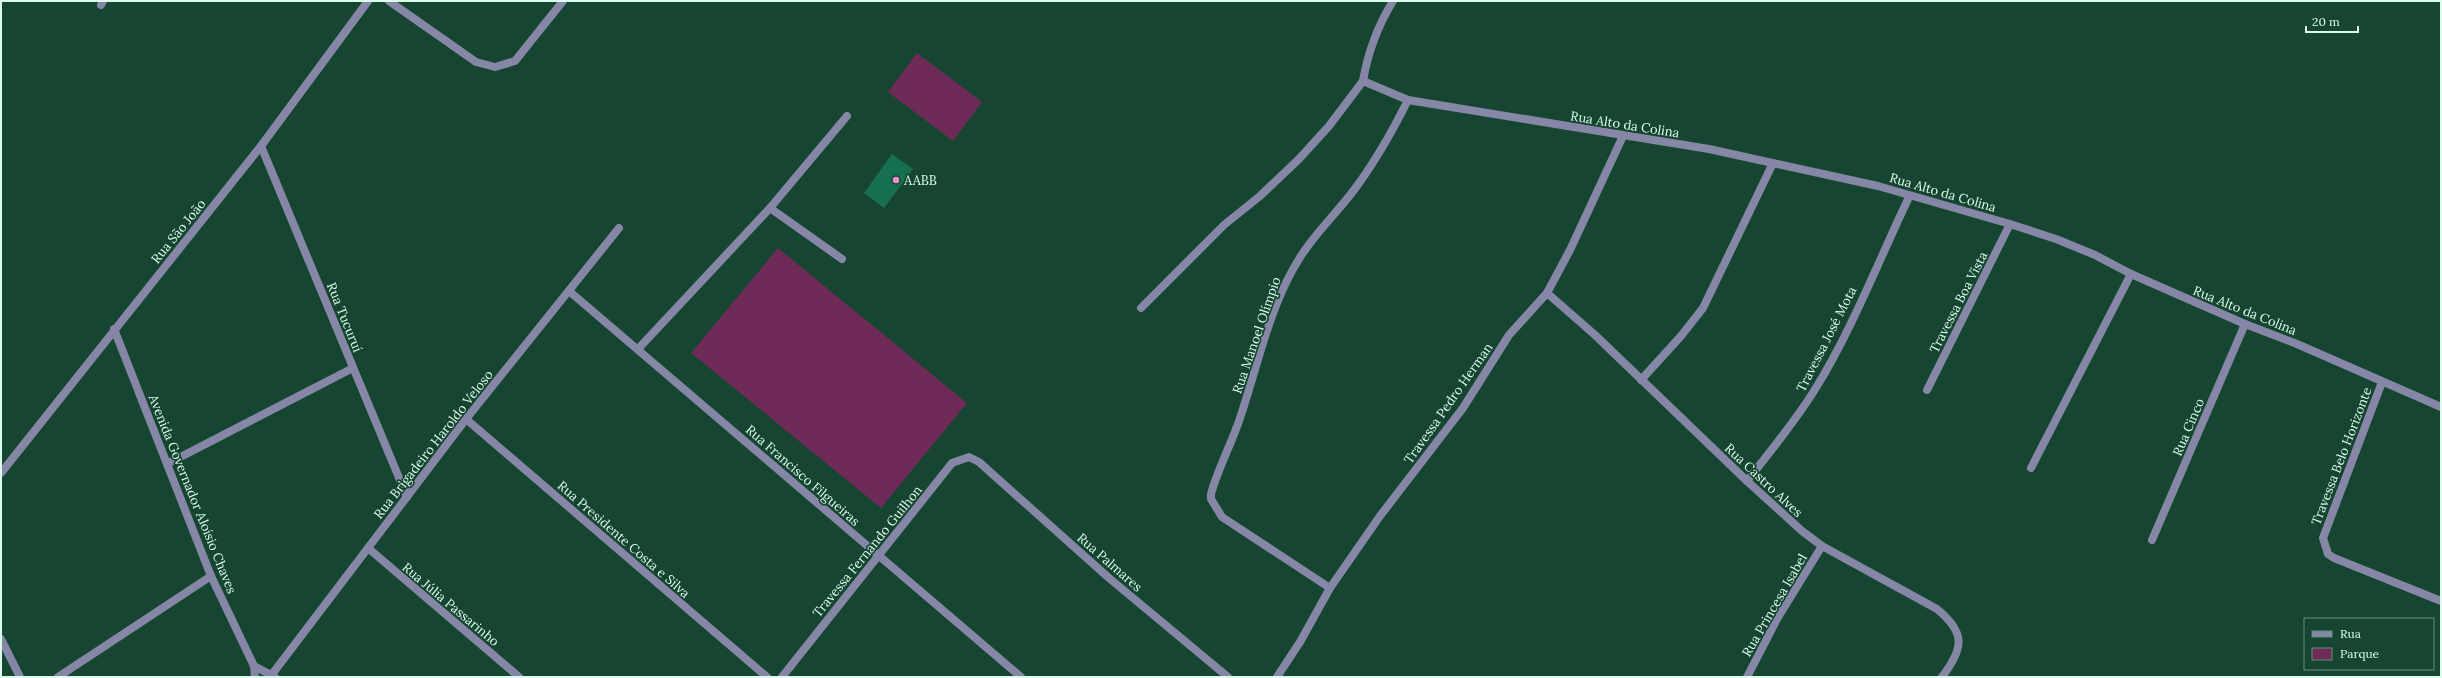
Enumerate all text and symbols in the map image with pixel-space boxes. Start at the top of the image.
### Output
scale bar [2306,8,2358,34]
text: 20 m [2312,14,2340,29]
street label: Rua Alto da Colina [1569,107,1681,142]
street label: Rua Alto da Colina [1888,169,1998,216]
place label: AABB [903,172,937,189]
marker: AABB [891,175,901,185]
street label: Rua São João [147,195,210,267]
street label: Travessa Boa Vista [1926,248,1991,356]
street label: Rua Manoel Olímpio [1229,274,1285,396]
street label: Rua Tucuruí [323,280,366,355]
street label: Rua Alto da Colina [2191,282,2299,339]
street label: Travessa José Mota [1793,283,1860,395]
street label: Travessa Pedro Herman [1400,339,1497,467]
street label: Rua Brigadeiro Haroldo Veloso [370,366,497,522]
street label: Travessa Belo Horizonte [2307,385,2376,528]
street label: Avenida Governador Aloísio Chaves [144,391,240,596]
street label: Rua Cinco [2169,395,2208,459]
street label: Rua Francisco Filgueiras [742,421,863,530]
street label: Rua Castro Alves [1721,440,1806,521]
street label: Rua Presidente Costa e Silva [554,477,694,602]
street label: Travessa Fernando Guilhon [809,482,926,621]
street label: Rua Palmares [1074,529,1146,595]
street label: Rua Princesa Isabel [1738,550,1811,660]
street label: Rua Júlia Passarinho [399,559,503,650]
legend [2304,618,2434,670]
text: Rua [2340,626,2361,641]
text: Parque [2340,646,2380,661]

